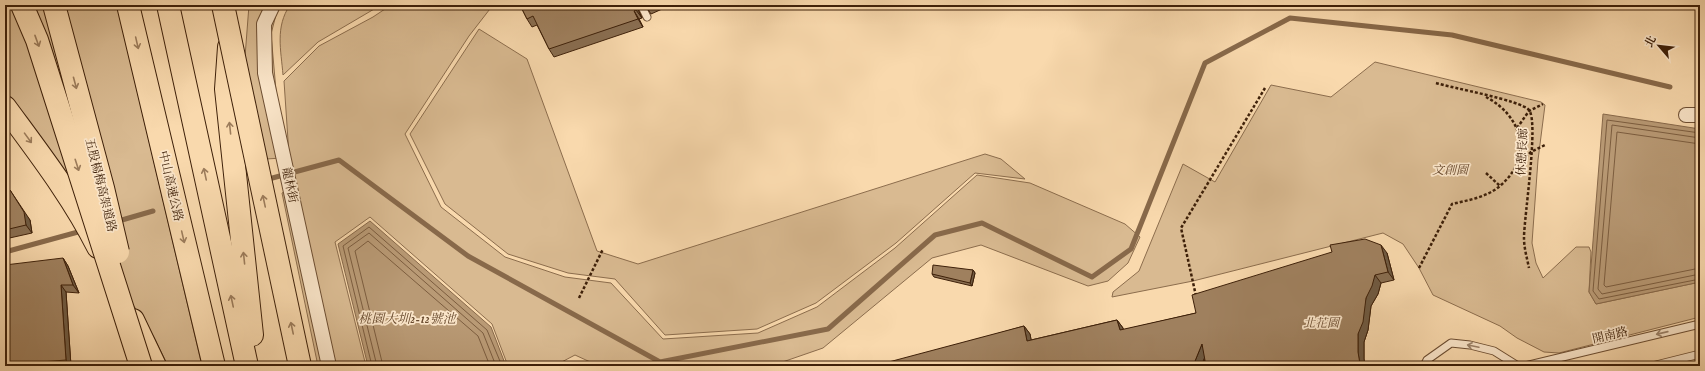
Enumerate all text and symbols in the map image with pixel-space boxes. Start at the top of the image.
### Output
north arrow [1639,26,1679,66]
one-way arrow [34,34,41,47]
text: 北 [1642,34,1660,50]
one-way arrow [133,36,141,49]
one-way arrow [72,76,79,89]
one-way arrow [227,122,234,135]
street label: 休憩長廊 [1514,128,1531,176]
one-way arrow [24,132,32,143]
street label: 五股楊梅高架道路 [82,137,119,234]
street label: 中山高速公路 [155,149,186,223]
one-way arrow [73,158,81,170]
park label: 文創園 [1432,163,1470,178]
street label: 龍林街 [278,166,301,205]
one-way arrow [200,167,208,180]
one-way arrow [260,195,268,208]
one-way arrow [180,231,188,244]
one-way arrow [240,252,248,265]
one-way arrow [228,294,236,307]
water label: 桃園大圳2-12號池 [358,311,458,327]
park label: 北花園 [1303,316,1341,331]
one-way arrow [287,322,295,335]
street label: 開南路 [1591,324,1629,347]
one-way arrow [1656,330,1669,338]
one-way arrow [1467,341,1480,349]

